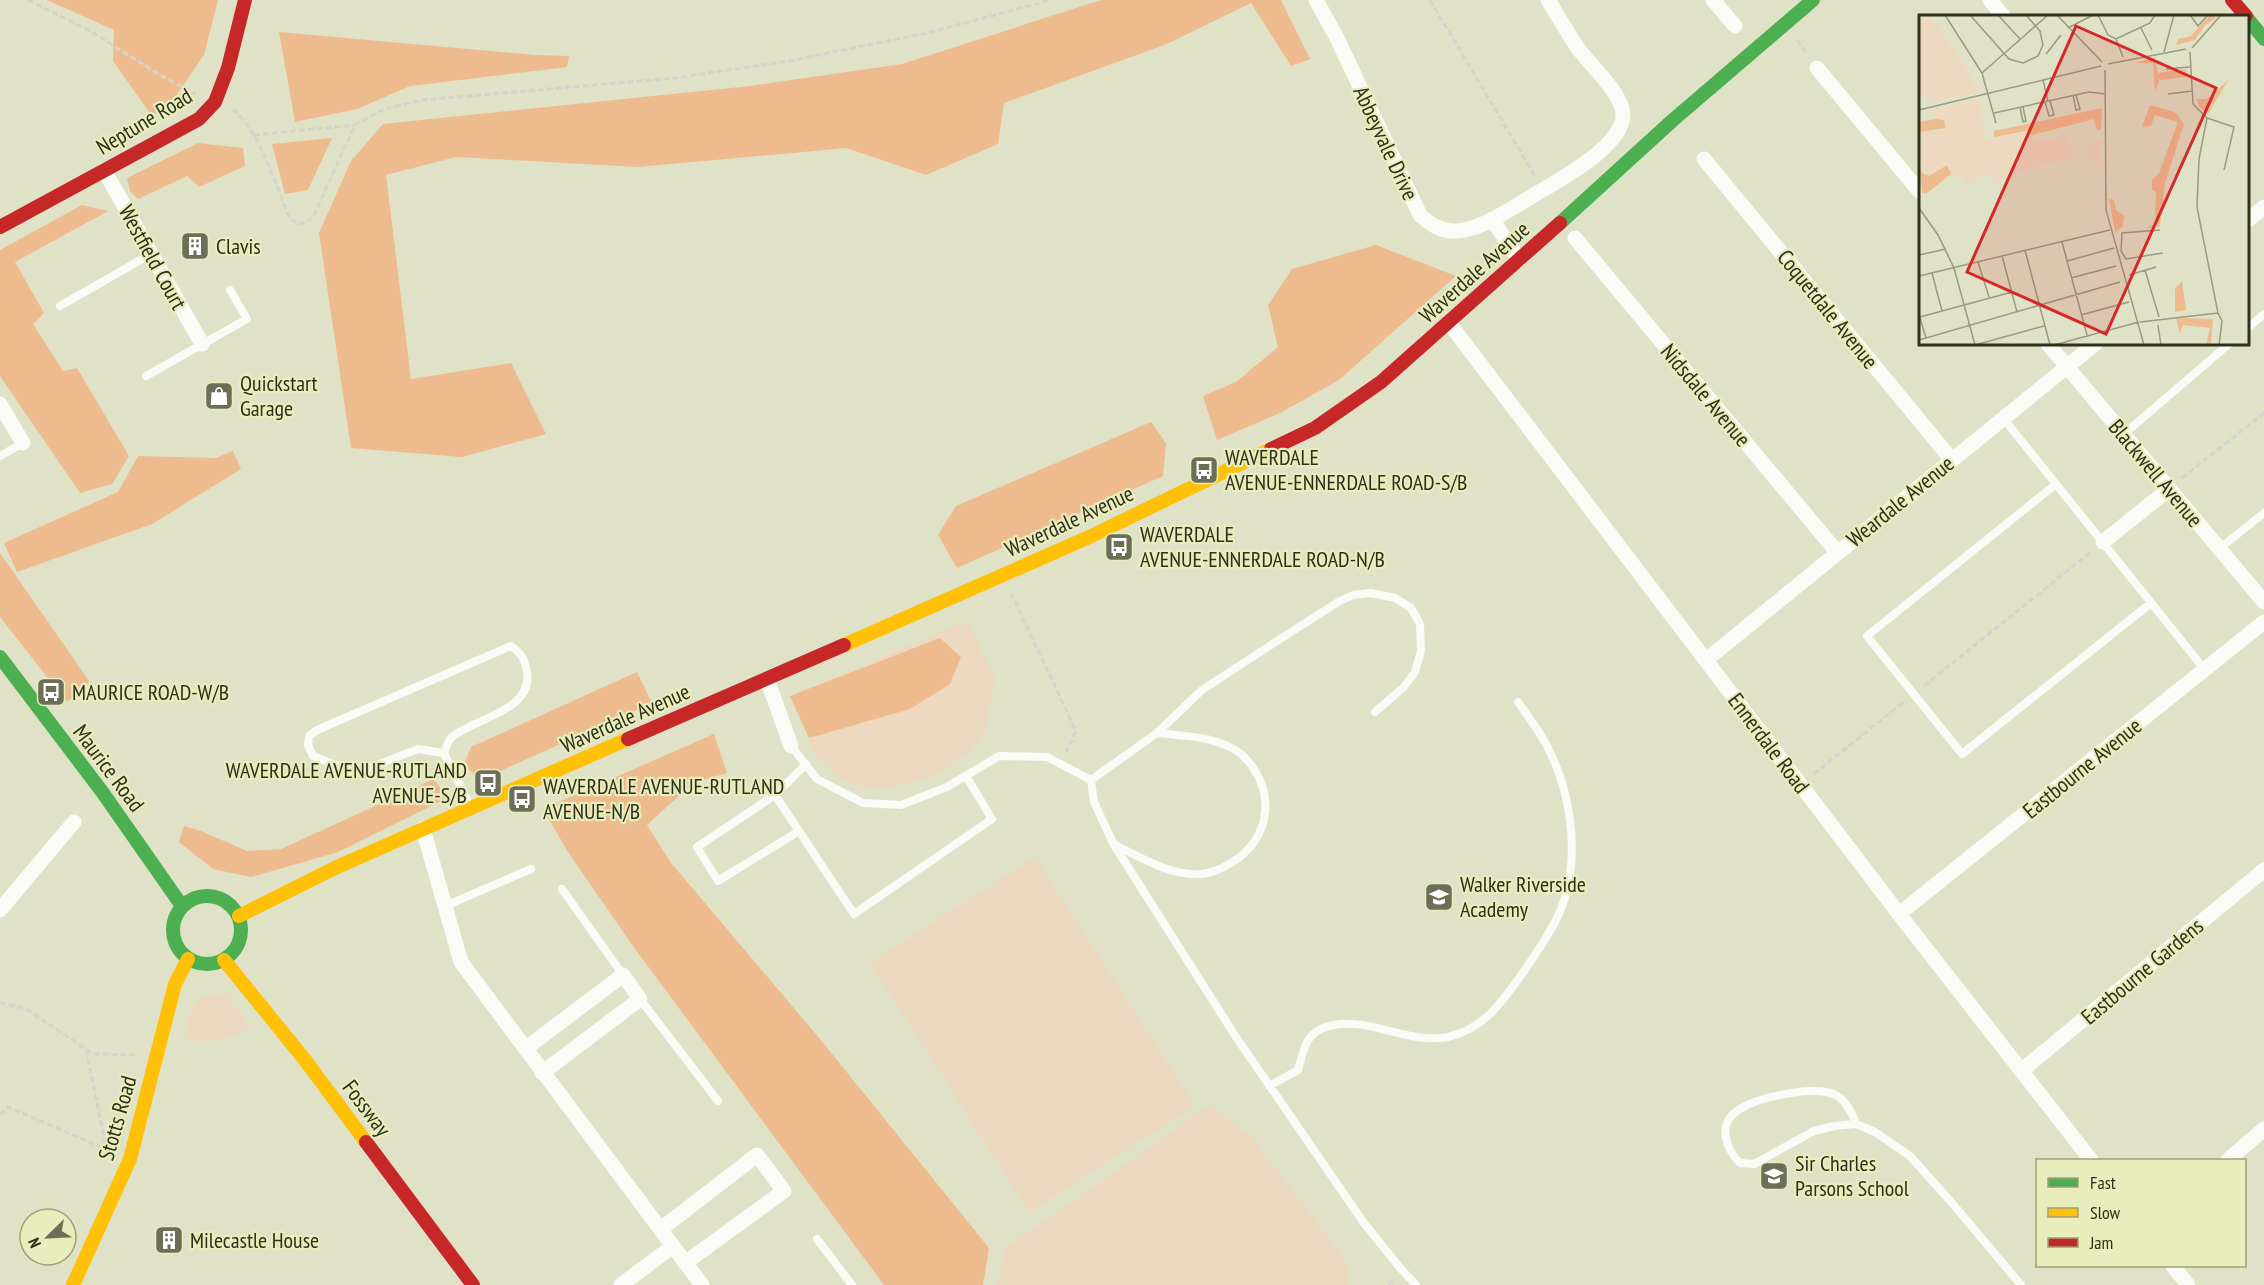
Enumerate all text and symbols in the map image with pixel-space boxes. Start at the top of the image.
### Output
inset map [1919,15,2249,345]
street label: Neptune Road [91,81,197,161]
street label: Abbeyvale Drive [1347,81,1425,205]
street label: Westfield Court [113,200,193,314]
street label: Waverdale Avenue [1413,215,1535,329]
building icon: Clavis [179,230,211,262]
place label: Clavis [216,232,261,260]
street label: Coquetdale Avenue [1771,244,1885,374]
street label: Nidsdale Avenue [1655,338,1757,452]
place label: Quickstart Garage [240,369,318,422]
shop icon: Quickstart Garage [203,380,235,412]
street label: Blackwell Avenue [2103,413,2209,533]
place label: WAVERDALE AVENUE-ENNERDALE ROAD-S/B [1225,443,1467,496]
street label: Weardale Avenue [1841,449,1959,553]
bus stop icon: WAVERDALE AVENUE-ENNERDALE ROAD-S/B [1188,454,1220,486]
street label: Waverdale Avenue [1000,479,1138,563]
place label: WAVERDALE AVENUE-ENNERDALE ROAD-N/B [1140,520,1385,573]
bus stop icon: WAVERDALE AVENUE-ENNERDALE ROAD-N/B [1103,531,1135,563]
bus stop icon: MAURICE ROAD-W/B [35,676,67,708]
street label: Waverdale Avenue [556,677,694,759]
place label: MAURICE ROAD-W/B [72,678,229,706]
street label: Ennerdale Road [1722,687,1816,799]
street label: Eastbourne Avenue [2017,712,2147,824]
street label: Maurice Road [67,719,151,817]
place label: WAVERDALE AVENUE-RUTLAND AVENUE-S/B [226,756,467,809]
bus stop icon: WAVERDALE AVENUE-RUTLAND AVENUE-S/B [472,767,504,799]
place label: WAVERDALE AVENUE-RUTLAND AVENUE-N/B [543,772,784,825]
bus stop icon: WAVERDALE AVENUE-RUTLAND AVENUE-N/B [506,783,538,815]
place label: Walker Riverside Academy [1460,870,1586,923]
school or university icon: Walker Riverside Academy [1423,881,1455,913]
street label: Eastbourne Gardens [2075,912,2209,1030]
street label: Stotts Road [92,1073,142,1163]
street label: Fossway [337,1074,398,1142]
place label: Sir Charles Parsons School [1795,1149,1910,1202]
legend [2036,1159,2246,1267]
school or university icon: Sir Charles Parsons School [1758,1160,1790,1192]
text: Fast [2090,1171,2116,1194]
text: Slow [2090,1201,2121,1224]
north arrow [18,1207,78,1267]
building icon: Milecastle House [153,1224,185,1256]
place label: Milecastle House [190,1226,319,1254]
text: Jam [2089,1231,2113,1254]
text: N [23,1235,45,1251]

